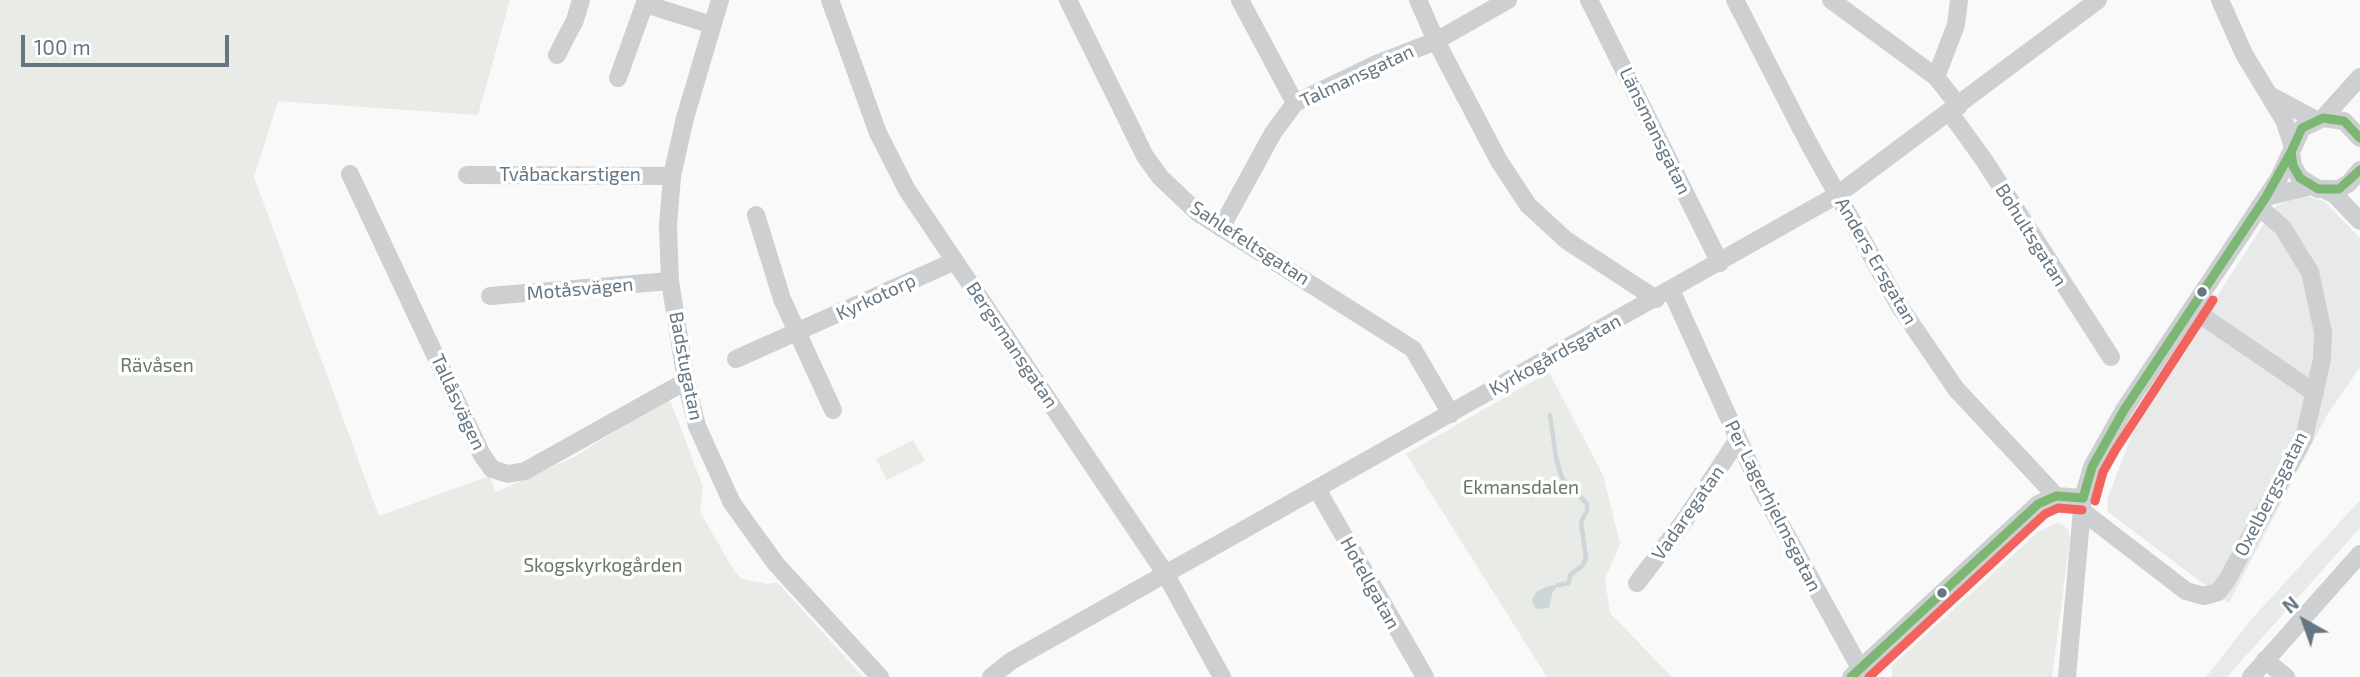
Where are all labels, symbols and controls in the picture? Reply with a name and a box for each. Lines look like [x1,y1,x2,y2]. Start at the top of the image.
scale bar [24,21,233,65]
text: 100 m [34,34,91,59]
street label: Talmansgatan [1297,40,1417,112]
street label: Länsmansgatan [1614,64,1696,198]
street label: Tvåbackarstigen [499,164,641,186]
street label: Bohultsgatan [1990,180,2072,290]
street label: Anders Ersgatan [1830,193,1922,329]
street label: Sahlefeltsgatan [1186,196,1314,290]
street label: Kyrkotorp [833,269,919,325]
street label: Motåsvägen [526,273,634,305]
street label: Bergsmansgatan [961,278,1063,412]
unlabelled marker [2195,285,2209,299]
street label: Kyrkogårdsgatan [1485,309,1625,401]
street label: Badstugatan [664,310,708,422]
street label: Tallåsvägen [426,350,490,454]
park label: Rävåsen [120,355,194,377]
street label: Per Lagerhjelmsgatan [1720,417,1826,595]
street label: Oxelbergsgatan [2230,428,2312,560]
street label: Vadaregatan [1647,461,1729,565]
park label: Ekmansdalen [1463,477,1579,499]
street label: Hotellgatan [1335,533,1405,633]
park label: Skogskyrkogården [523,555,683,577]
unlabelled marker [1935,586,1949,600]
north arrow [2269,586,2339,656]
text: N [2278,591,2303,618]

